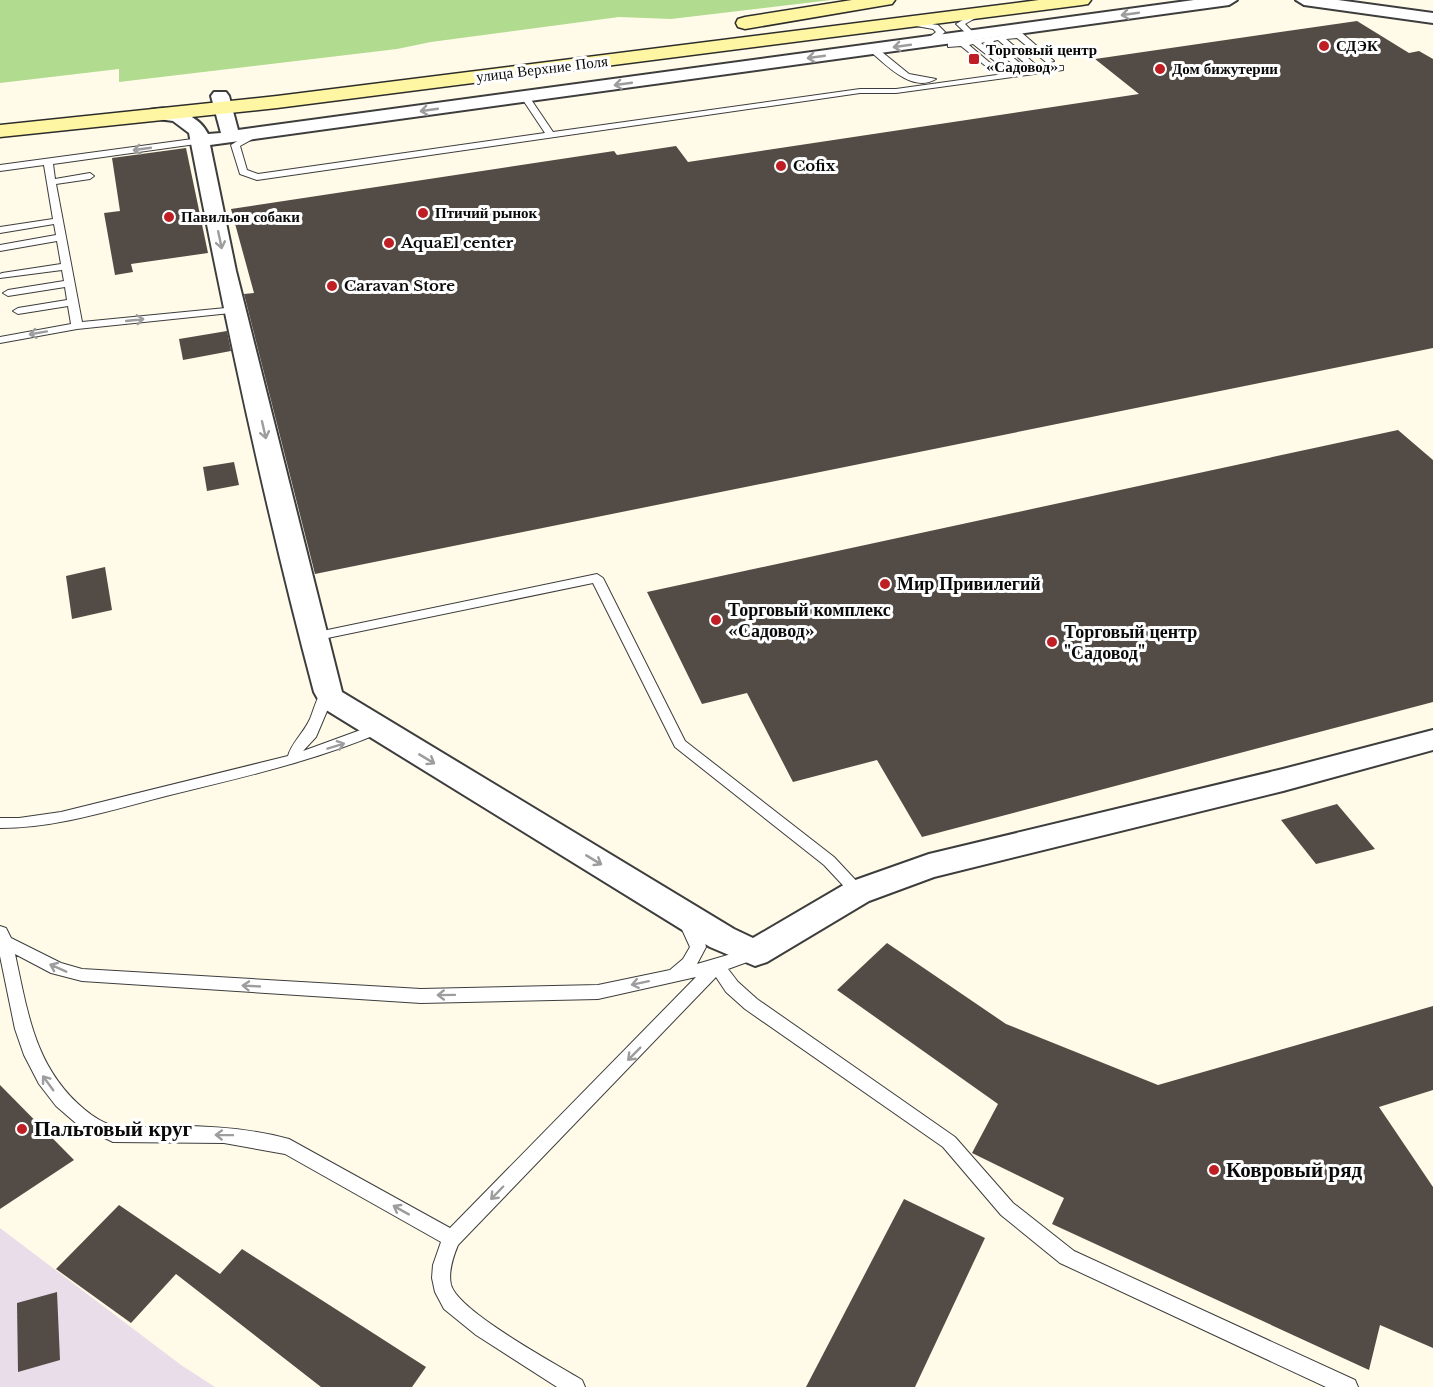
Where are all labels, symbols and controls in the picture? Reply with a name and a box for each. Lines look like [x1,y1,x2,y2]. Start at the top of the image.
one-way arrow [1120,8,1140,19]
place label: СДЭК [1336,36,1378,55]
marker: СДЭК [1317,39,1331,53]
one-way arrow [892,40,912,51]
place label: Торговый центр «Садовод» [986,40,1097,76]
street label: улица Верхние Поля [475,51,609,86]
one-way arrow [806,52,826,63]
marker: Торговый центр «Садовод» [967,52,981,66]
place label: Дом бижутерии [1172,59,1278,78]
marker: Дом бижутерии [1153,62,1167,76]
one-way arrow [613,78,633,89]
one-way arrow [420,105,440,116]
one-way arrow [132,144,152,155]
place label: Cofix [793,156,836,175]
marker: Cofix [774,159,788,173]
place label: Птичий рынок [435,203,538,222]
marker: Птичий рынок [416,206,430,220]
place label: Павильон собаки [181,207,300,226]
marker: Павильон собаки [162,210,176,224]
one-way arrow [215,229,226,249]
place label: AquaEl center [400,233,514,252]
marker: AquaEl center [382,236,396,250]
place label: Caravan Store [344,276,455,295]
marker: Caravan Store [325,279,339,293]
one-way arrow [125,314,144,325]
one-way arrow [29,328,49,339]
one-way arrow [259,419,270,439]
place label: Мир Привилегий [897,573,1041,595]
marker: Мир Привилегий [878,577,892,591]
place label: Торговый комплекс «Садовод» [728,599,891,642]
marker: Торговый комплекс «Садовод» [709,613,723,627]
place label: Торговый центр "Садовод" [1064,621,1197,664]
marker: Торговый центр "Садовод" [1045,635,1059,649]
one-way arrow [326,740,345,751]
one-way arrow [418,754,435,766]
one-way arrow [585,855,602,867]
one-way arrow [49,961,67,973]
one-way arrow [631,978,650,990]
one-way arrow [242,980,262,991]
one-way arrow [436,989,456,1001]
one-way arrow [626,1047,641,1062]
one-way arrow [41,1075,54,1091]
place label: Пальтовый круг [34,1116,192,1142]
marker: Пальтовый круг [15,1122,29,1136]
one-way arrow [215,1129,235,1141]
place label: Ковровый ряд [1226,1157,1363,1183]
marker: Ковровый ряд [1207,1163,1221,1177]
one-way arrow [489,1185,504,1200]
one-way arrow [393,1204,410,1216]

